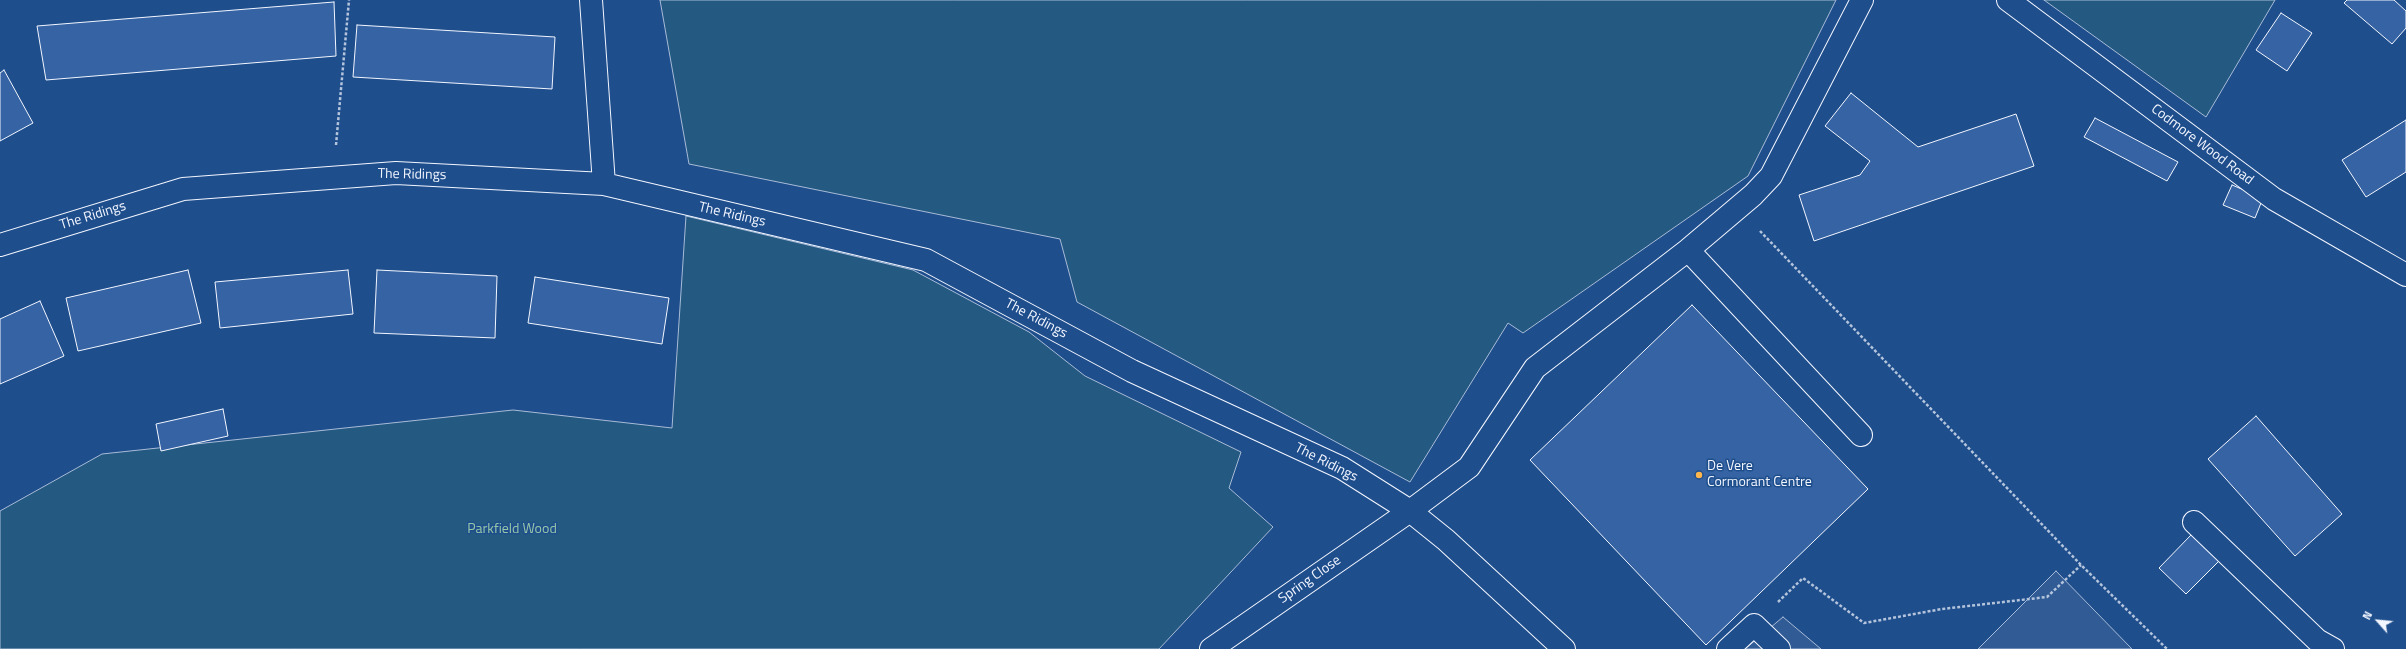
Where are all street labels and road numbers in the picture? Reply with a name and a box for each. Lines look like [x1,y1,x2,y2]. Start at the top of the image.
street label: Codmore Wood Road [2147,101,2257,189]
street label: The Ridings [378,166,446,184]
street label: The Ridings [58,198,128,234]
street label: The Ridings [697,199,767,231]
street label: The Ridings [1002,296,1070,342]
street label: The Ridings [1292,440,1360,486]
street label: Spring Close [1275,552,1345,608]

